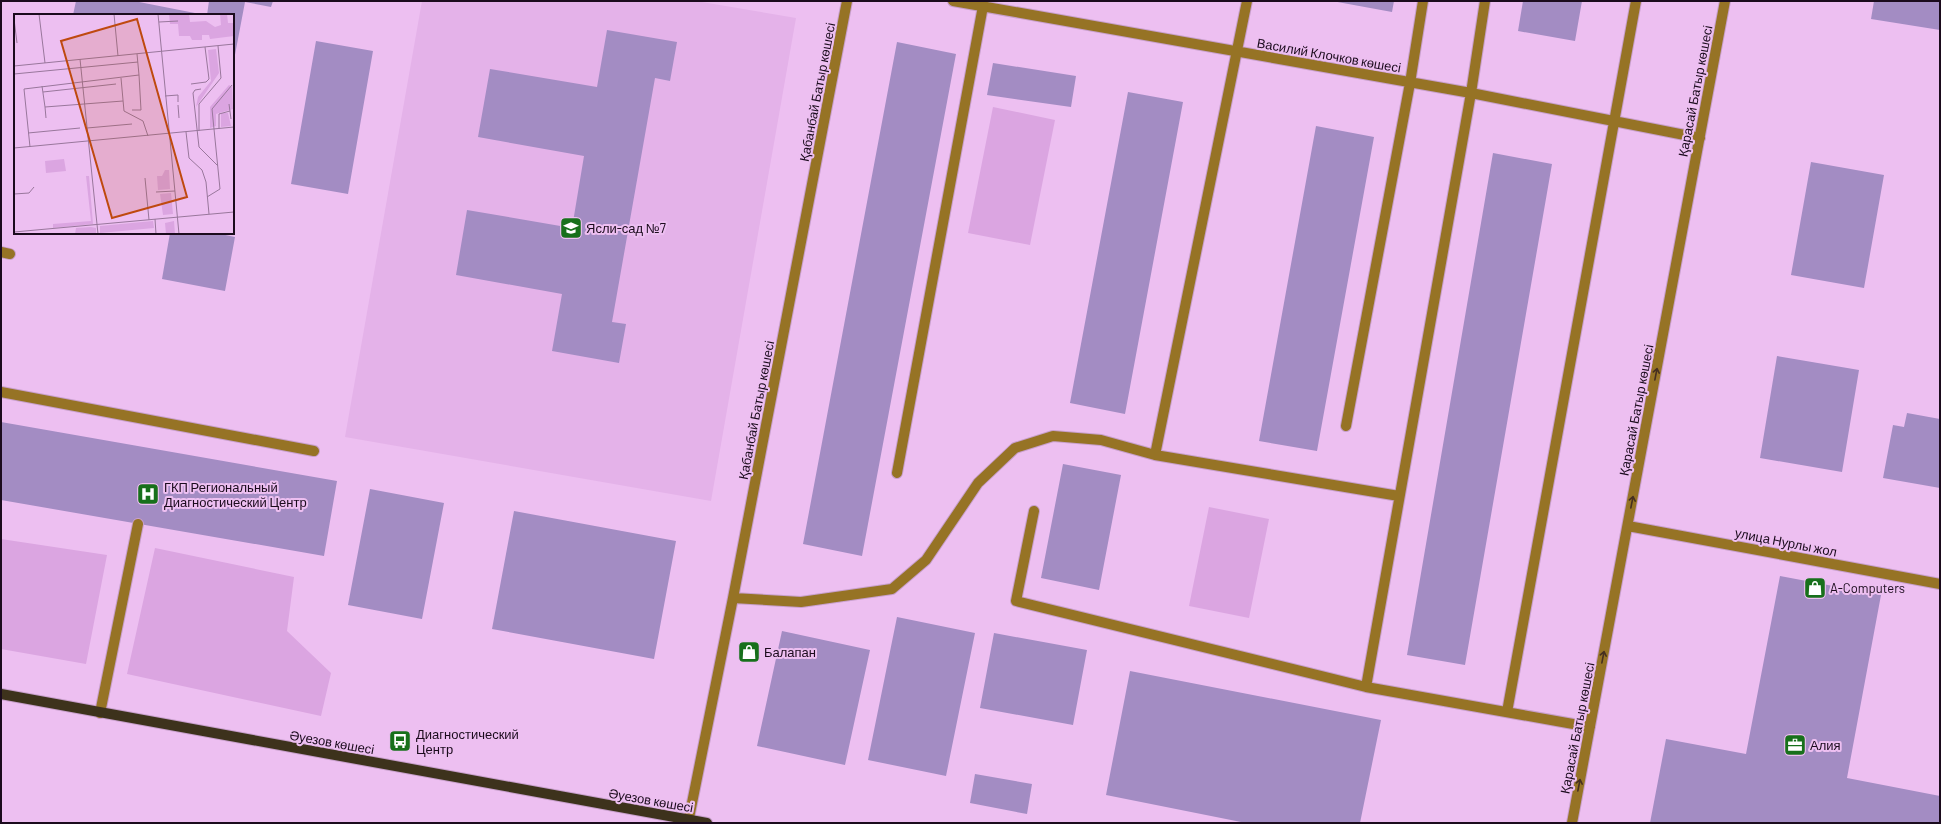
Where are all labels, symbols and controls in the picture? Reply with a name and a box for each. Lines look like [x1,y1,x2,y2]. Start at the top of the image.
inset map [14,14,234,234]
street label: Қабанбай Батыр көшесі [796,21,838,163]
street label: Қарасай Батыр көшесі [1674,24,1716,158]
street label: Василий Клочков көшесі [1256,34,1402,76]
school or university icon: Ясли-сад №7 [558,215,584,241]
place label: Ясли-сад №7 [586,220,666,236]
street label: Қабанбай Батыр көшесі [735,339,777,481]
street label: Қарасай Батыр көшесі [1615,343,1657,477]
one-way arrow [1652,368,1660,381]
place label: ГКП Региональный Диагностический Центр [164,479,307,510]
hospital icon: ГКП Региональный Диагностический Центр [135,481,161,507]
one-way arrow [1628,495,1636,508]
street label: улица Нурлы жол [1734,524,1838,560]
shop icon: A-Computers [1802,575,1828,601]
place label: A-Computers [1830,580,1905,596]
shop icon: Балапан [736,639,762,665]
place label: Балапан [764,644,816,660]
one-way arrow [1600,651,1608,664]
street label: Қарасай Батыр көшесі [1556,661,1598,795]
place label: Диагностический Центр [416,726,519,757]
street label: Әуезов көшесі [288,727,376,757]
bus stop icon: Диагностический Центр [387,728,413,754]
office icon: Алия [1782,732,1808,758]
place label: Алия [1810,737,1841,753]
one-way arrow [1576,779,1584,792]
street label: Әуезов көшесі [607,785,695,815]

